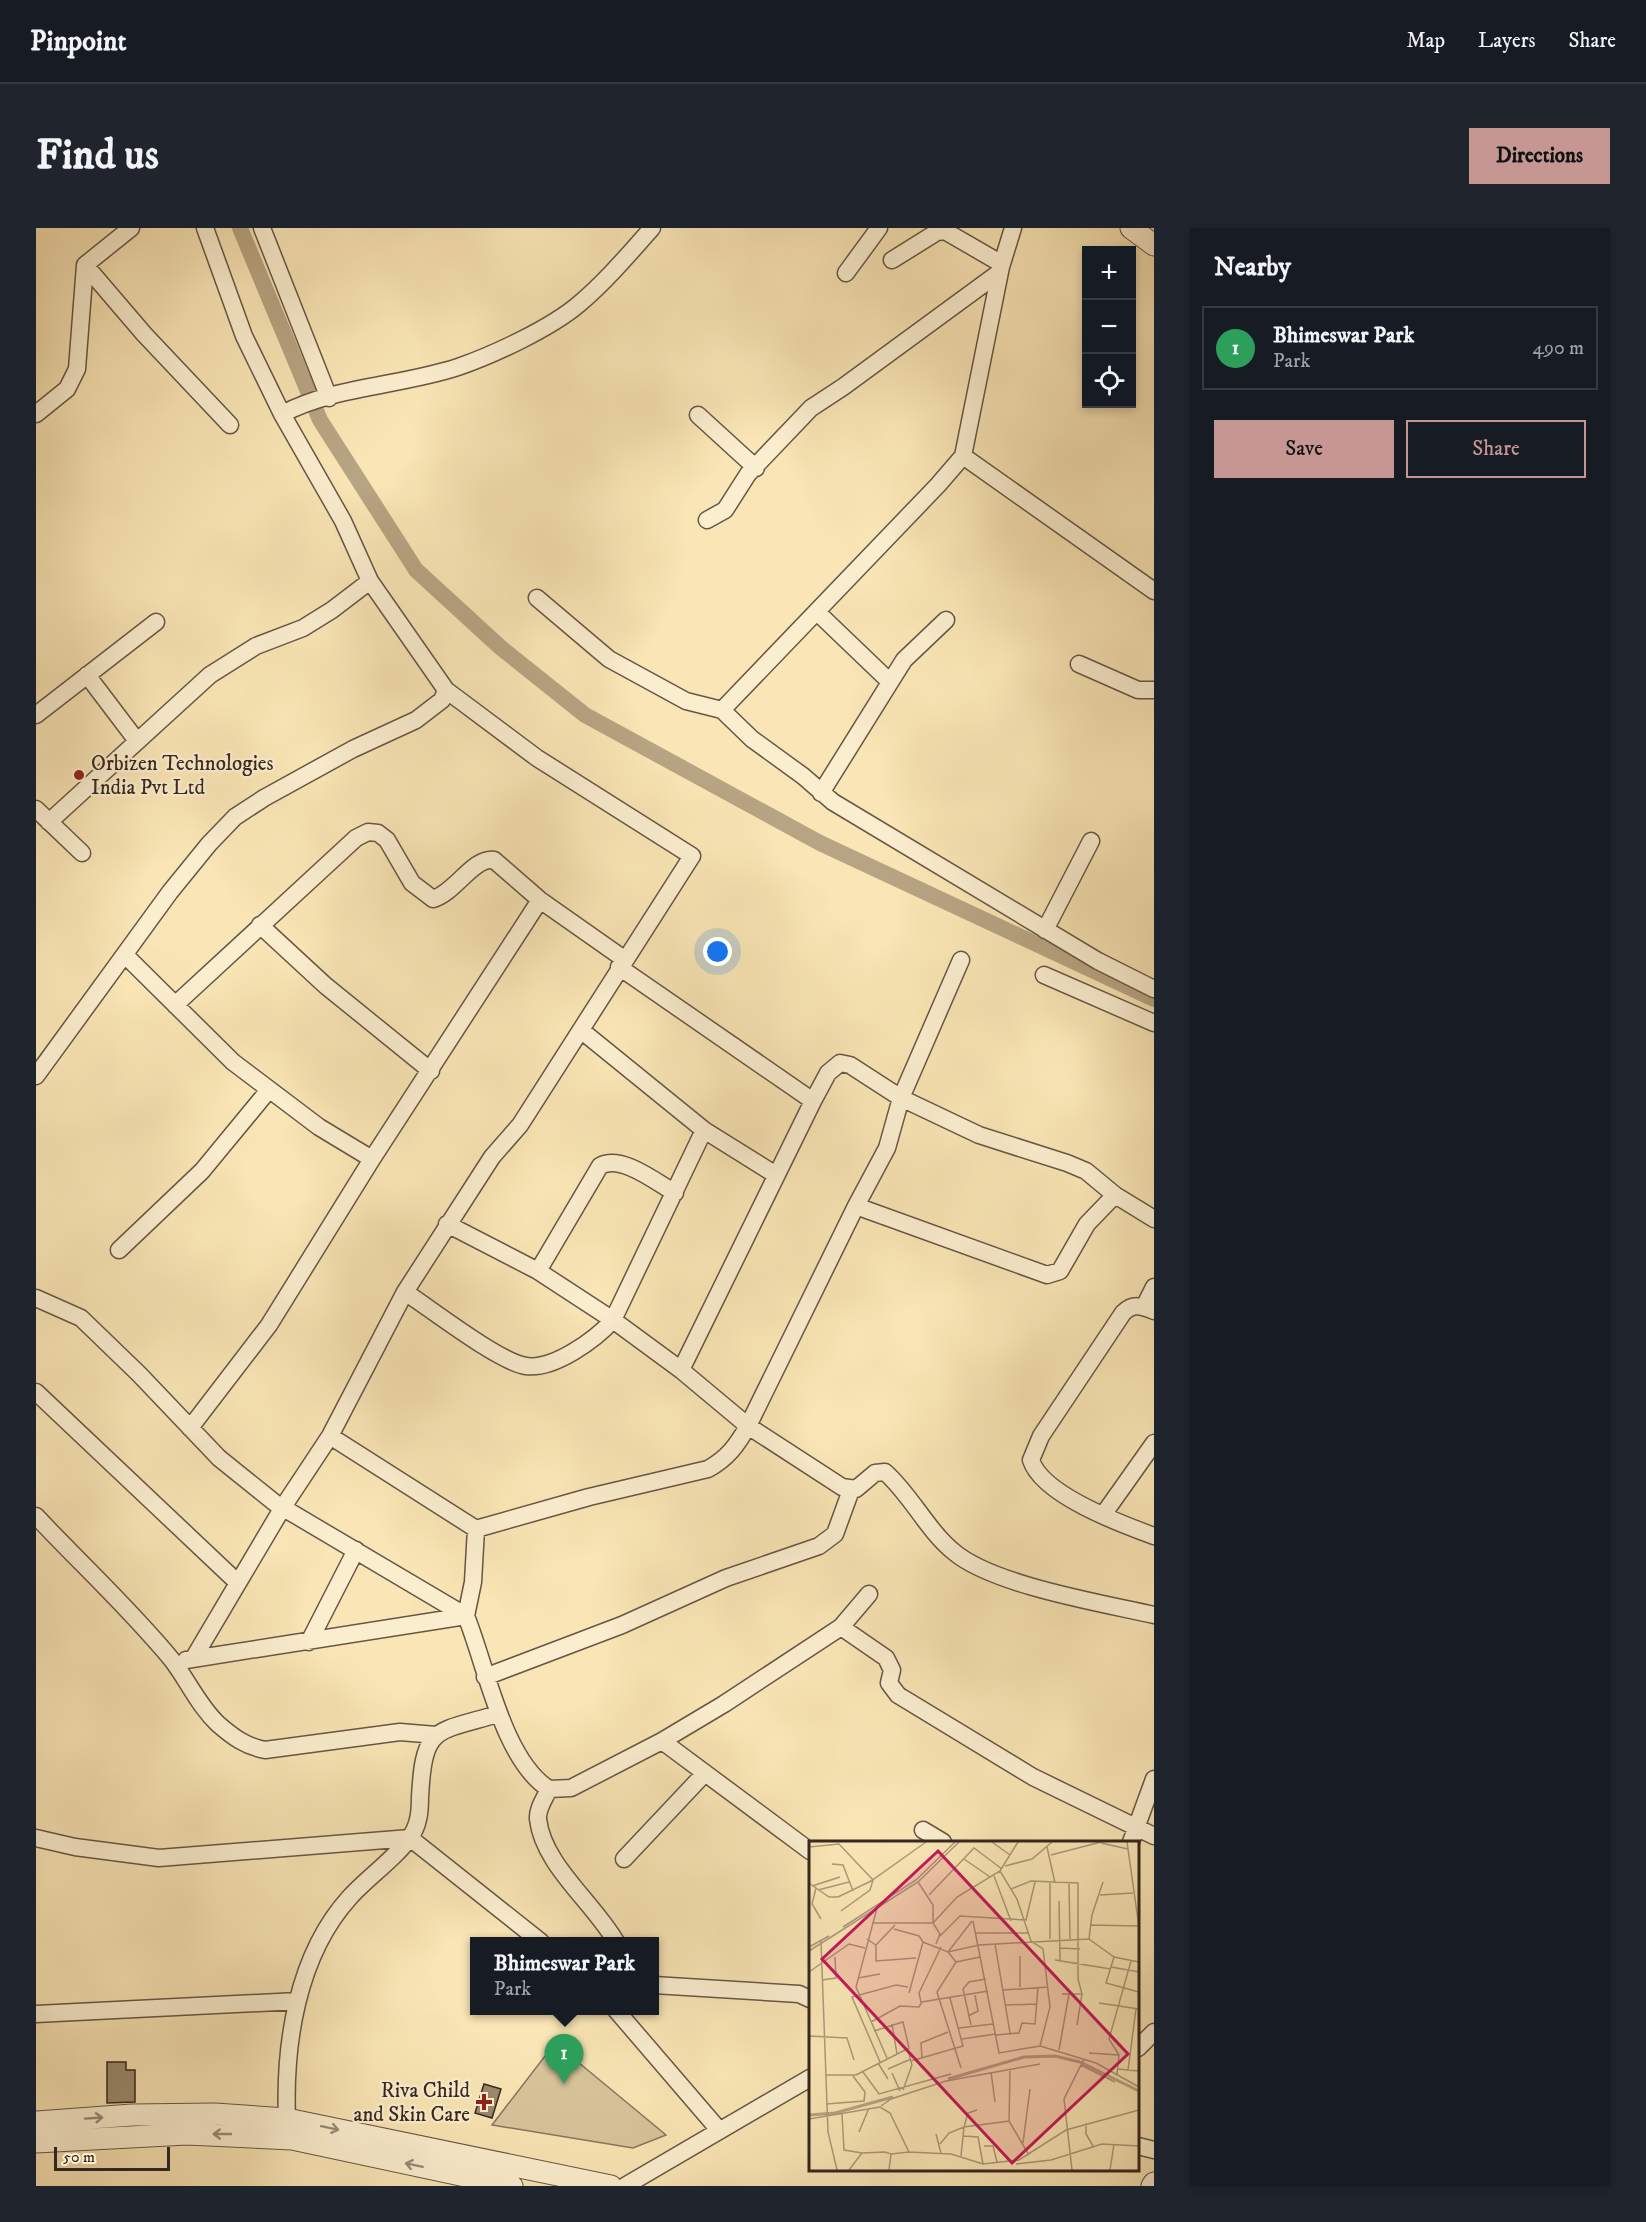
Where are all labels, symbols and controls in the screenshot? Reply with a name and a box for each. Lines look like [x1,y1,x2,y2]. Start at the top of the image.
text: Pinpoint [30,24,126,59]
text: Map [1406,28,1445,54]
text: Layers [1478,28,1536,54]
text: Share [1569,28,1616,54]
button: Directions [1469,128,1610,184]
text: Find us [36,130,159,182]
map controls [1082,246,1136,408]
button: + [1082,246,1136,300]
text: Nearby [1214,251,1291,284]
button: − [1082,300,1136,354]
text: Bhimeswar Park [1273,322,1414,349]
text: 1 [1232,336,1239,361]
text: 490 m [1532,336,1584,361]
text: Park [1273,349,1310,374]
button: locate [1082,354,1136,408]
button: Save [1214,420,1394,478]
button: Share [1406,420,1586,478]
place label: Orbizen Technologies India Pvt Ltd [91,751,274,801]
marker: Orbizen Technologies India Pvt Ltd [72,768,86,782]
your location [703,937,732,966]
inset map [809,1841,1139,2171]
popup [470,1937,659,2015]
text: Bhimeswar Park [494,1950,635,1977]
text: Park [494,1977,531,2002]
pin: 1 [544,2034,584,2084]
place label: Riva Child and Skin Care [353,2078,471,2128]
marker: Riva Child and Skin Care [475,2093,493,2111]
one-way arrow [84,2112,104,2123]
one-way arrow [320,2123,339,2135]
one-way arrow [212,2128,232,2140]
scale bar [54,2144,170,2172]
text: 50 m [63,2147,95,2167]
one-way arrow [404,2159,424,2170]

